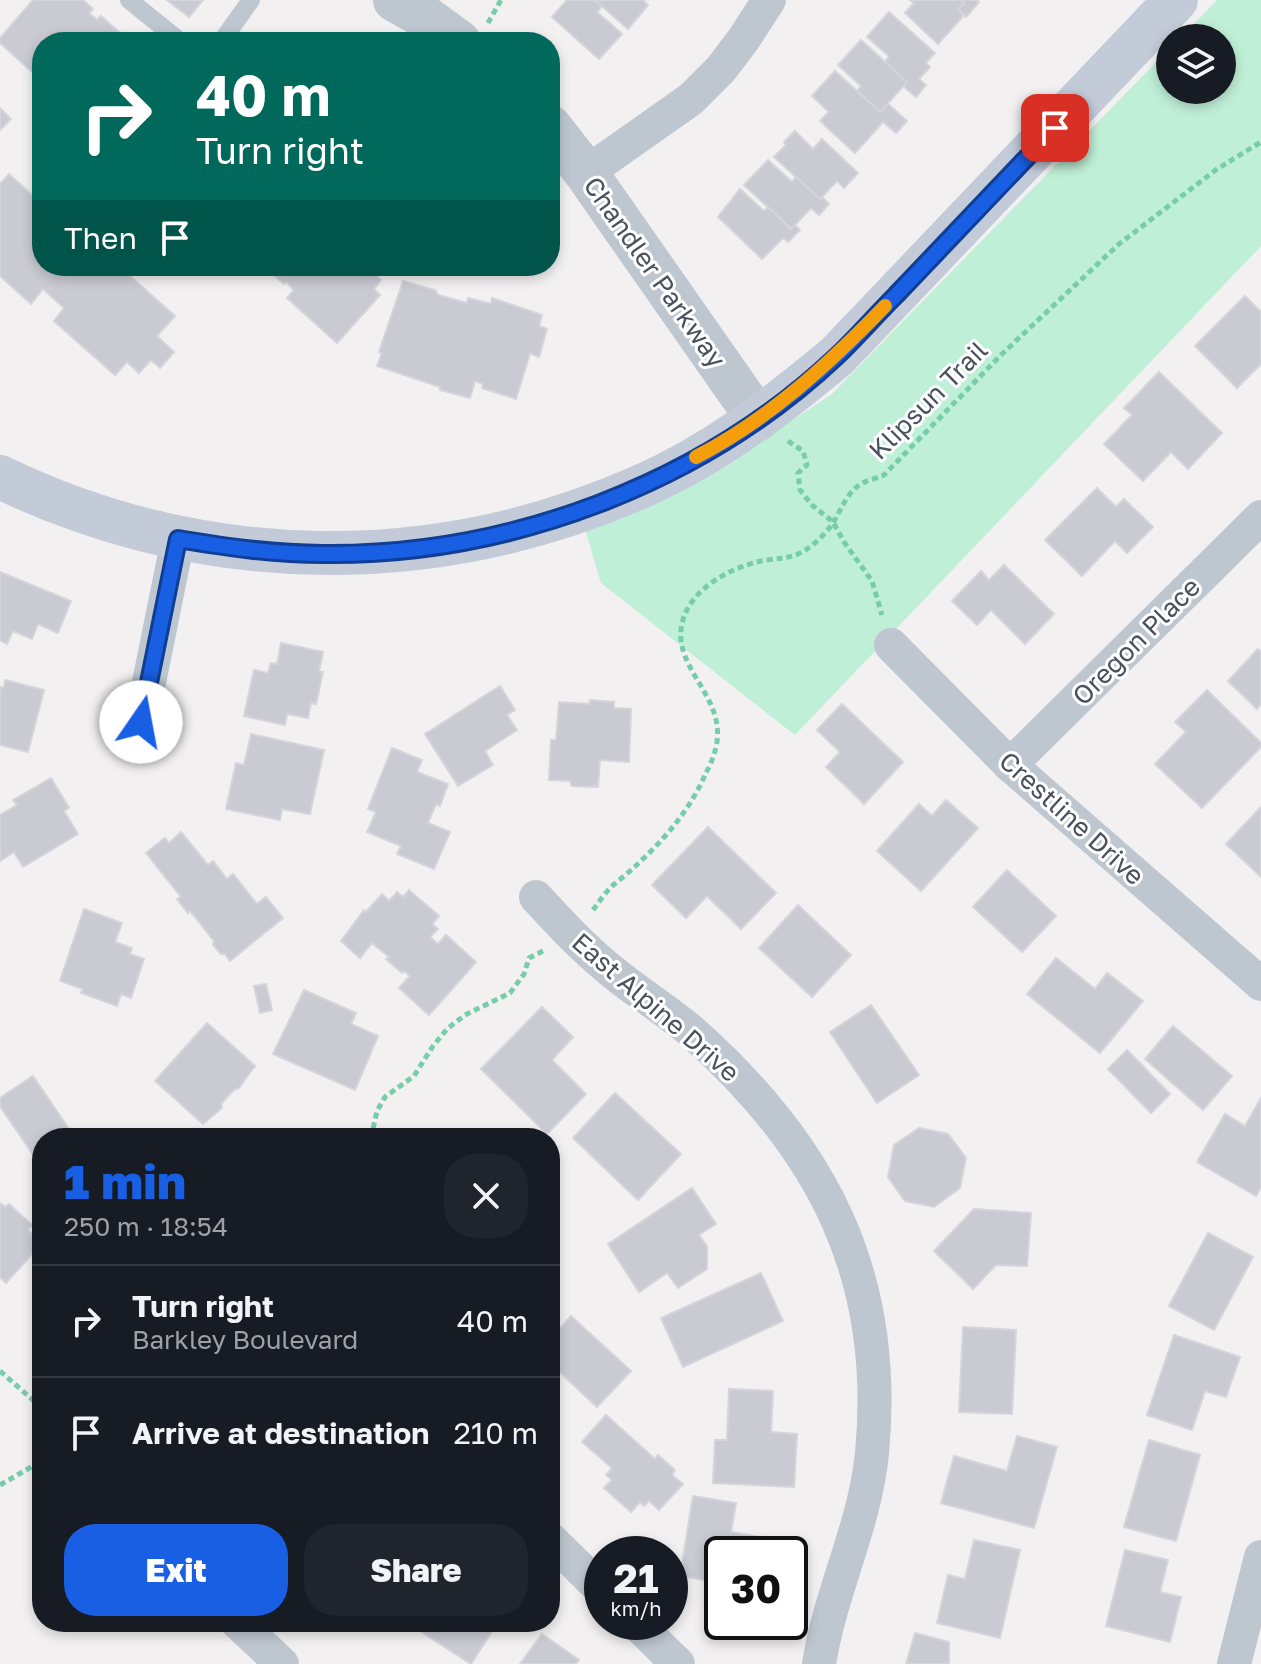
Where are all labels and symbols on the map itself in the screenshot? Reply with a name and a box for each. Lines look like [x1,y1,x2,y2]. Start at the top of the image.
pin [1021,94,1089,162]
street label: Chandler Parkway [578,171,733,374]
street label: Klipsun Trail [862,334,994,466]
street label: Oregon Place [1066,571,1206,711]
position arrow [99,680,183,764]
street label: Crestline Drive [993,745,1151,891]
street label: East Alpine Drive [566,926,746,1088]
speed limit sign: 30 [704,1536,808,1640]

